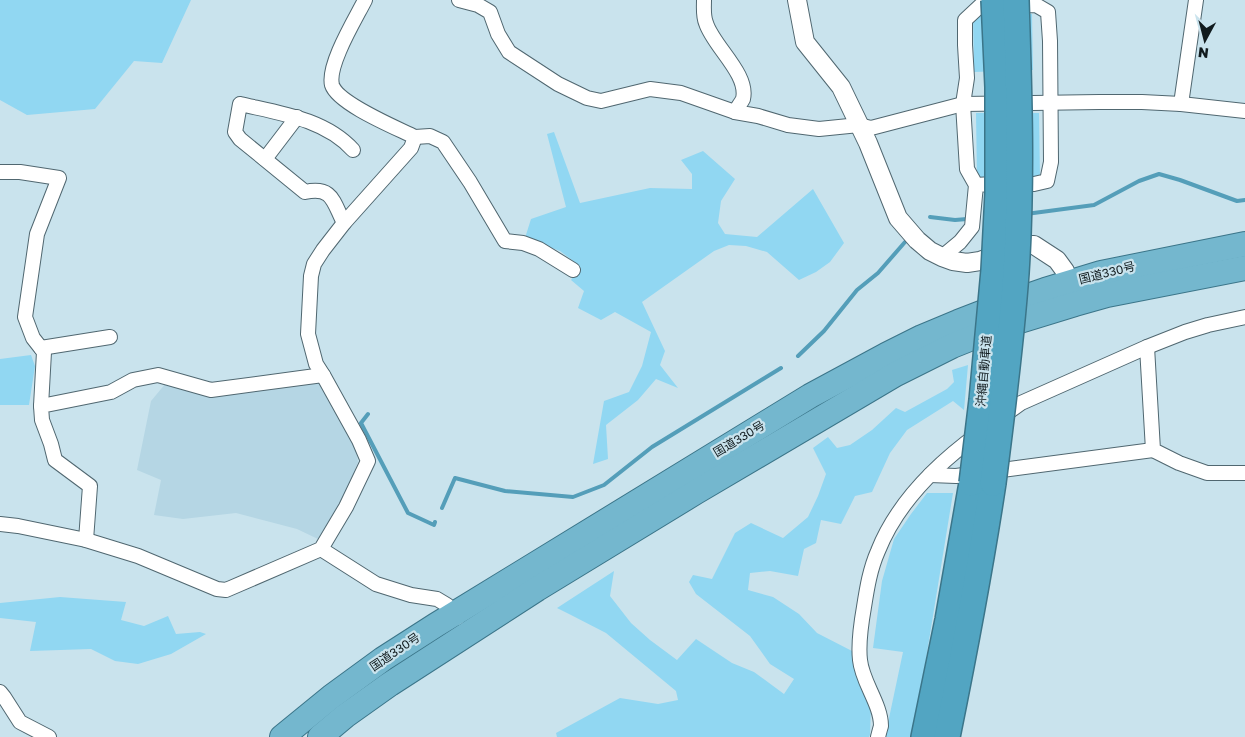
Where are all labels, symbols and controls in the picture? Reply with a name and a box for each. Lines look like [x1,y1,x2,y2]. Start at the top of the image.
north arrow [1180,15,1230,65]
text: N [1197,44,1210,62]
street label: 国道330号 [1077,258,1137,287]
street label: 沖縄自動車道 [973,334,994,407]
street label: 国道330号 [710,417,767,460]
street label: 国道330号 [367,629,423,674]

